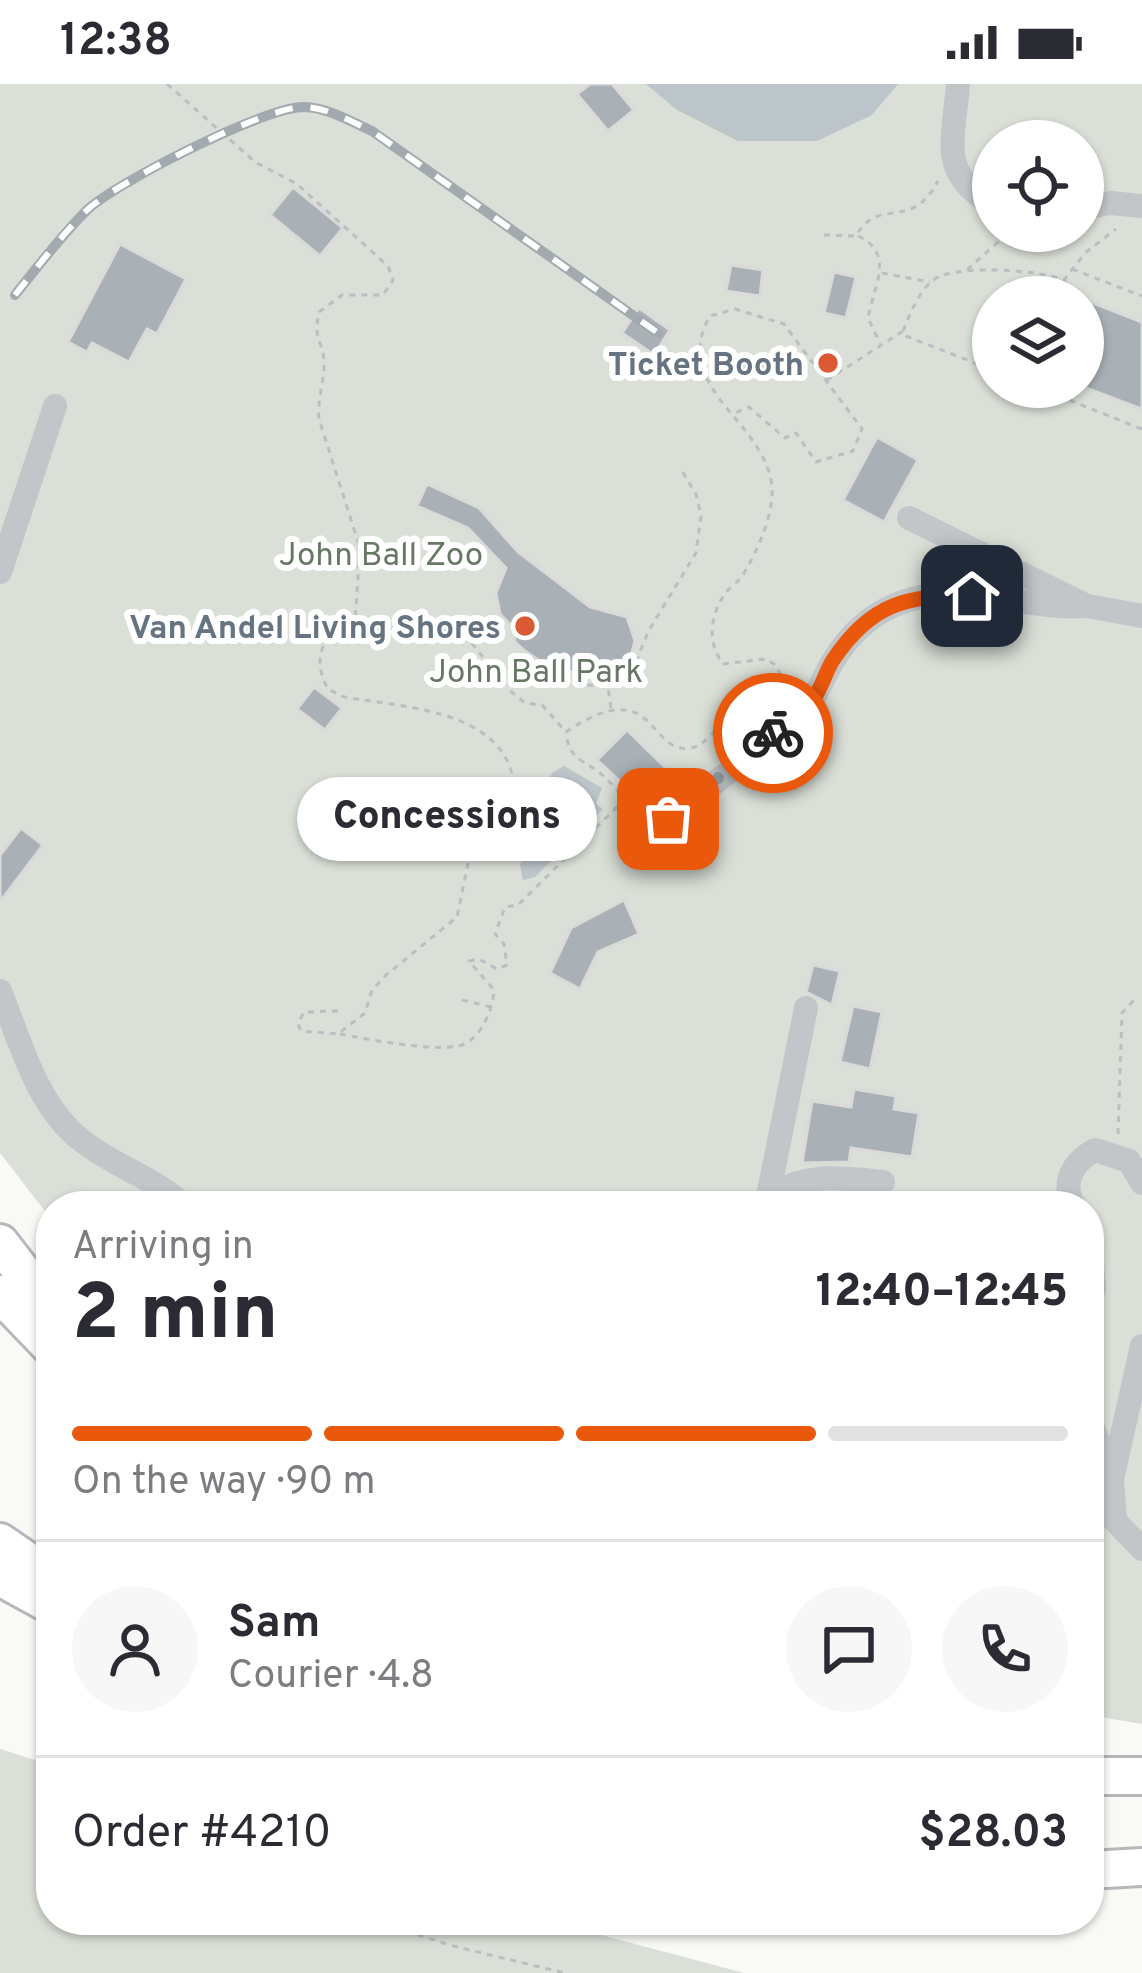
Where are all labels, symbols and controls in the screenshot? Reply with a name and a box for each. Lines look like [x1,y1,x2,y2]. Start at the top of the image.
text: 12:38 [60,14,172,71]
map controls [972,120,1104,408]
button: locate [972,120,1104,252]
button: layers [972,276,1104,408]
place label: Ticket Booth [608,346,804,388]
marker: Ticket Booth [815,350,841,376]
park label: John Ball Zoo [279,536,483,578]
pin [921,545,1023,647]
icon: home [939,563,1005,629]
place label: Van Andel Living Shores [129,609,501,651]
marker: Van Andel Living Shores [512,613,538,639]
park label: John Ball Park [429,653,643,695]
courier [713,673,833,793]
icon: bike [740,700,806,766]
pin [617,768,719,870]
callout: Concessions [296,777,596,861]
icon: bag [635,786,701,852]
text: Concessions [333,794,561,843]
text: Arriving in [72,1224,254,1273]
text: 12:40–12:45 [816,1265,1068,1322]
text: 2 min [72,1268,278,1367]
text: On the way · 90 m [72,1459,376,1508]
button: person [72,1586,198,1712]
button: chat [786,1586,912,1712]
button: phone [942,1586,1068,1712]
text: Sam [228,1596,320,1653]
text: Courier · 4.8 [228,1653,434,1702]
text: Order #4210 [72,1806,331,1863]
text: $28.03 [919,1806,1068,1863]

